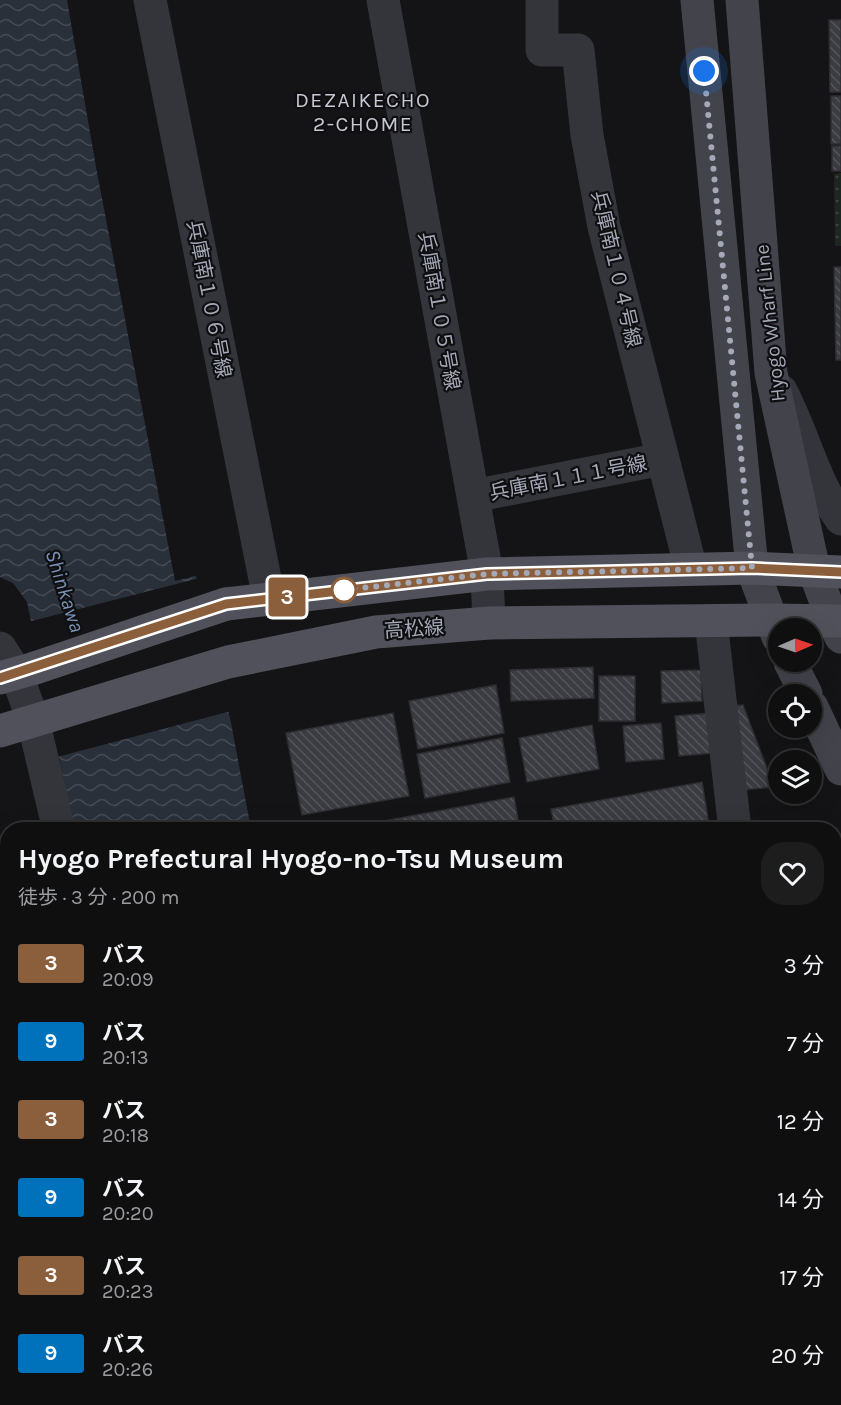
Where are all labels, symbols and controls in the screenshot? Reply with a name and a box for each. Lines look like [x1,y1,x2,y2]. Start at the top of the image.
your location [689,56,719,86]
district label: DEZAIKECHO 2-CHOME [295,88,431,136]
street label: 兵庫南１０４号線 [587,188,645,350]
street label: 兵庫南１０６号線 [182,218,236,380]
street label: 兵庫南１０５号線 [414,230,464,392]
street label: Hyogo Wharf Line [750,243,790,403]
street label: 兵庫南１１１号線 [487,451,649,505]
water label: Shinkawa [40,547,90,635]
unlabelled marker [331,577,357,603]
line badge: 3 [268,578,306,616]
text: 3 [280,585,294,609]
street label: 高松線 [383,615,445,643]
north arrow [768,618,822,672]
map controls [768,618,822,804]
button: locate [768,684,822,738]
button: layers [768,750,822,804]
text: Hyogo Prefectural Hyogo-no-Tsu Museum [18,842,564,875]
button: heart [761,842,824,905]
text: 徒歩 · 3 分 · 200 m [18,886,180,909]
text: バス [102,942,146,968]
text: 3 [44,951,58,975]
text: 3 分 [784,953,824,979]
text: 20:09 [102,968,154,991]
text: バス [102,1020,146,1046]
text: 9 [45,1029,57,1053]
text: 7 分 [786,1031,824,1057]
text: 20:13 [102,1046,149,1069]
text: バス [102,1098,146,1124]
text: 3 [44,1107,58,1131]
text: 12 分 [777,1109,824,1135]
text: 20:18 [102,1124,149,1147]
text: バス [102,1176,146,1202]
text: 9 [45,1185,57,1209]
text: 14 分 [777,1187,824,1213]
text: 20:20 [102,1202,154,1225]
text: バス [102,1254,146,1280]
text: 3 [44,1263,58,1287]
text: 17 分 [779,1265,824,1291]
text: 20:23 [102,1280,153,1303]
text: バス [102,1332,146,1358]
text: 9 [45,1341,57,1365]
text: 20 分 [771,1343,824,1369]
text: 20:26 [102,1358,153,1381]

